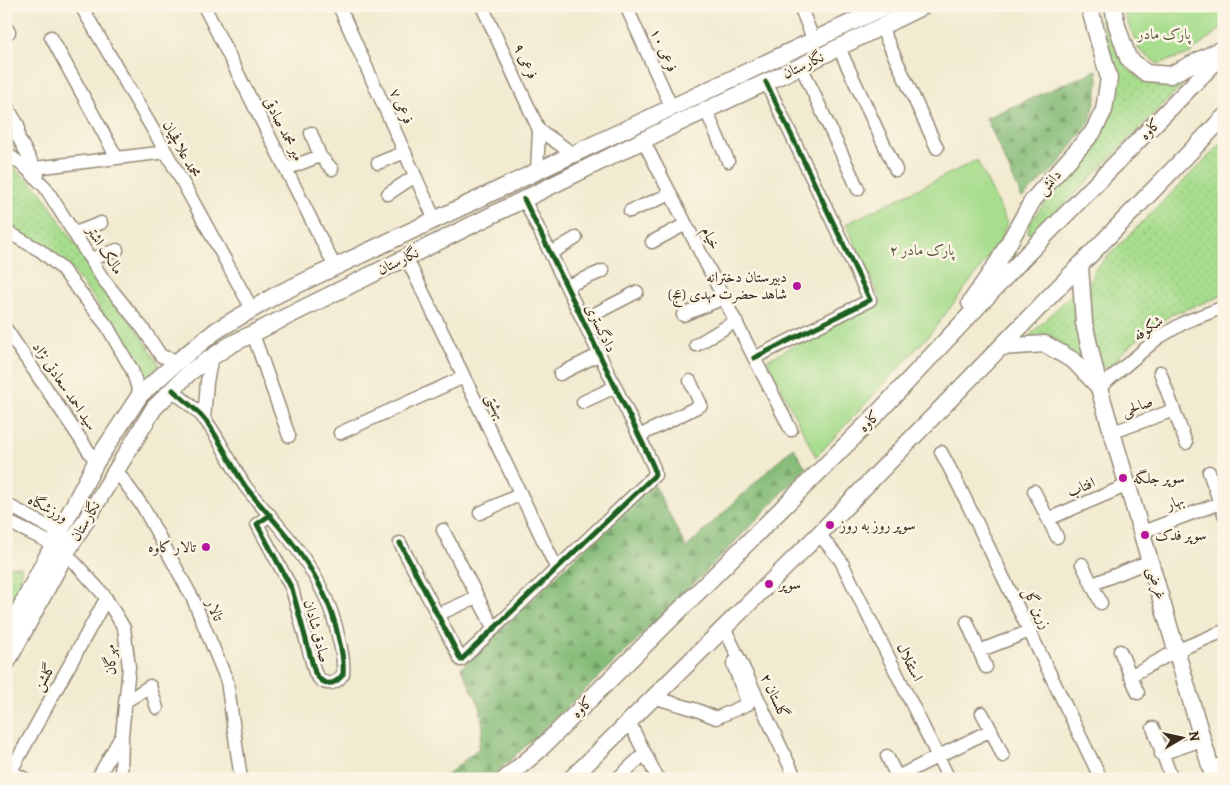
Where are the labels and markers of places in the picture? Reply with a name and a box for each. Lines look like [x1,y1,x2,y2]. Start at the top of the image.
place label: دبیرستان دخترانه شاهد حضرت مهدی (عج) [668,267,787,308]
marker: دبیرستان دخترانه شاهد حضرت مهدی (عج) [791,280,803,292]
place label: سوپر جلگه [1133,468,1185,488]
marker: سوپر جلگه [1117,472,1129,484]
place label: سوپر روز به روز [838,515,915,535]
marker: سوپر روز به روز [824,519,836,531]
place label: سوپر فدک [1155,525,1207,545]
marker: سوپر فدک [1139,529,1151,541]
place label: تالار کاوه [148,537,196,557]
marker: تالار کاوه [200,541,212,553]
place label: سوپر [777,574,801,594]
marker: سوپر [763,578,775,590]

